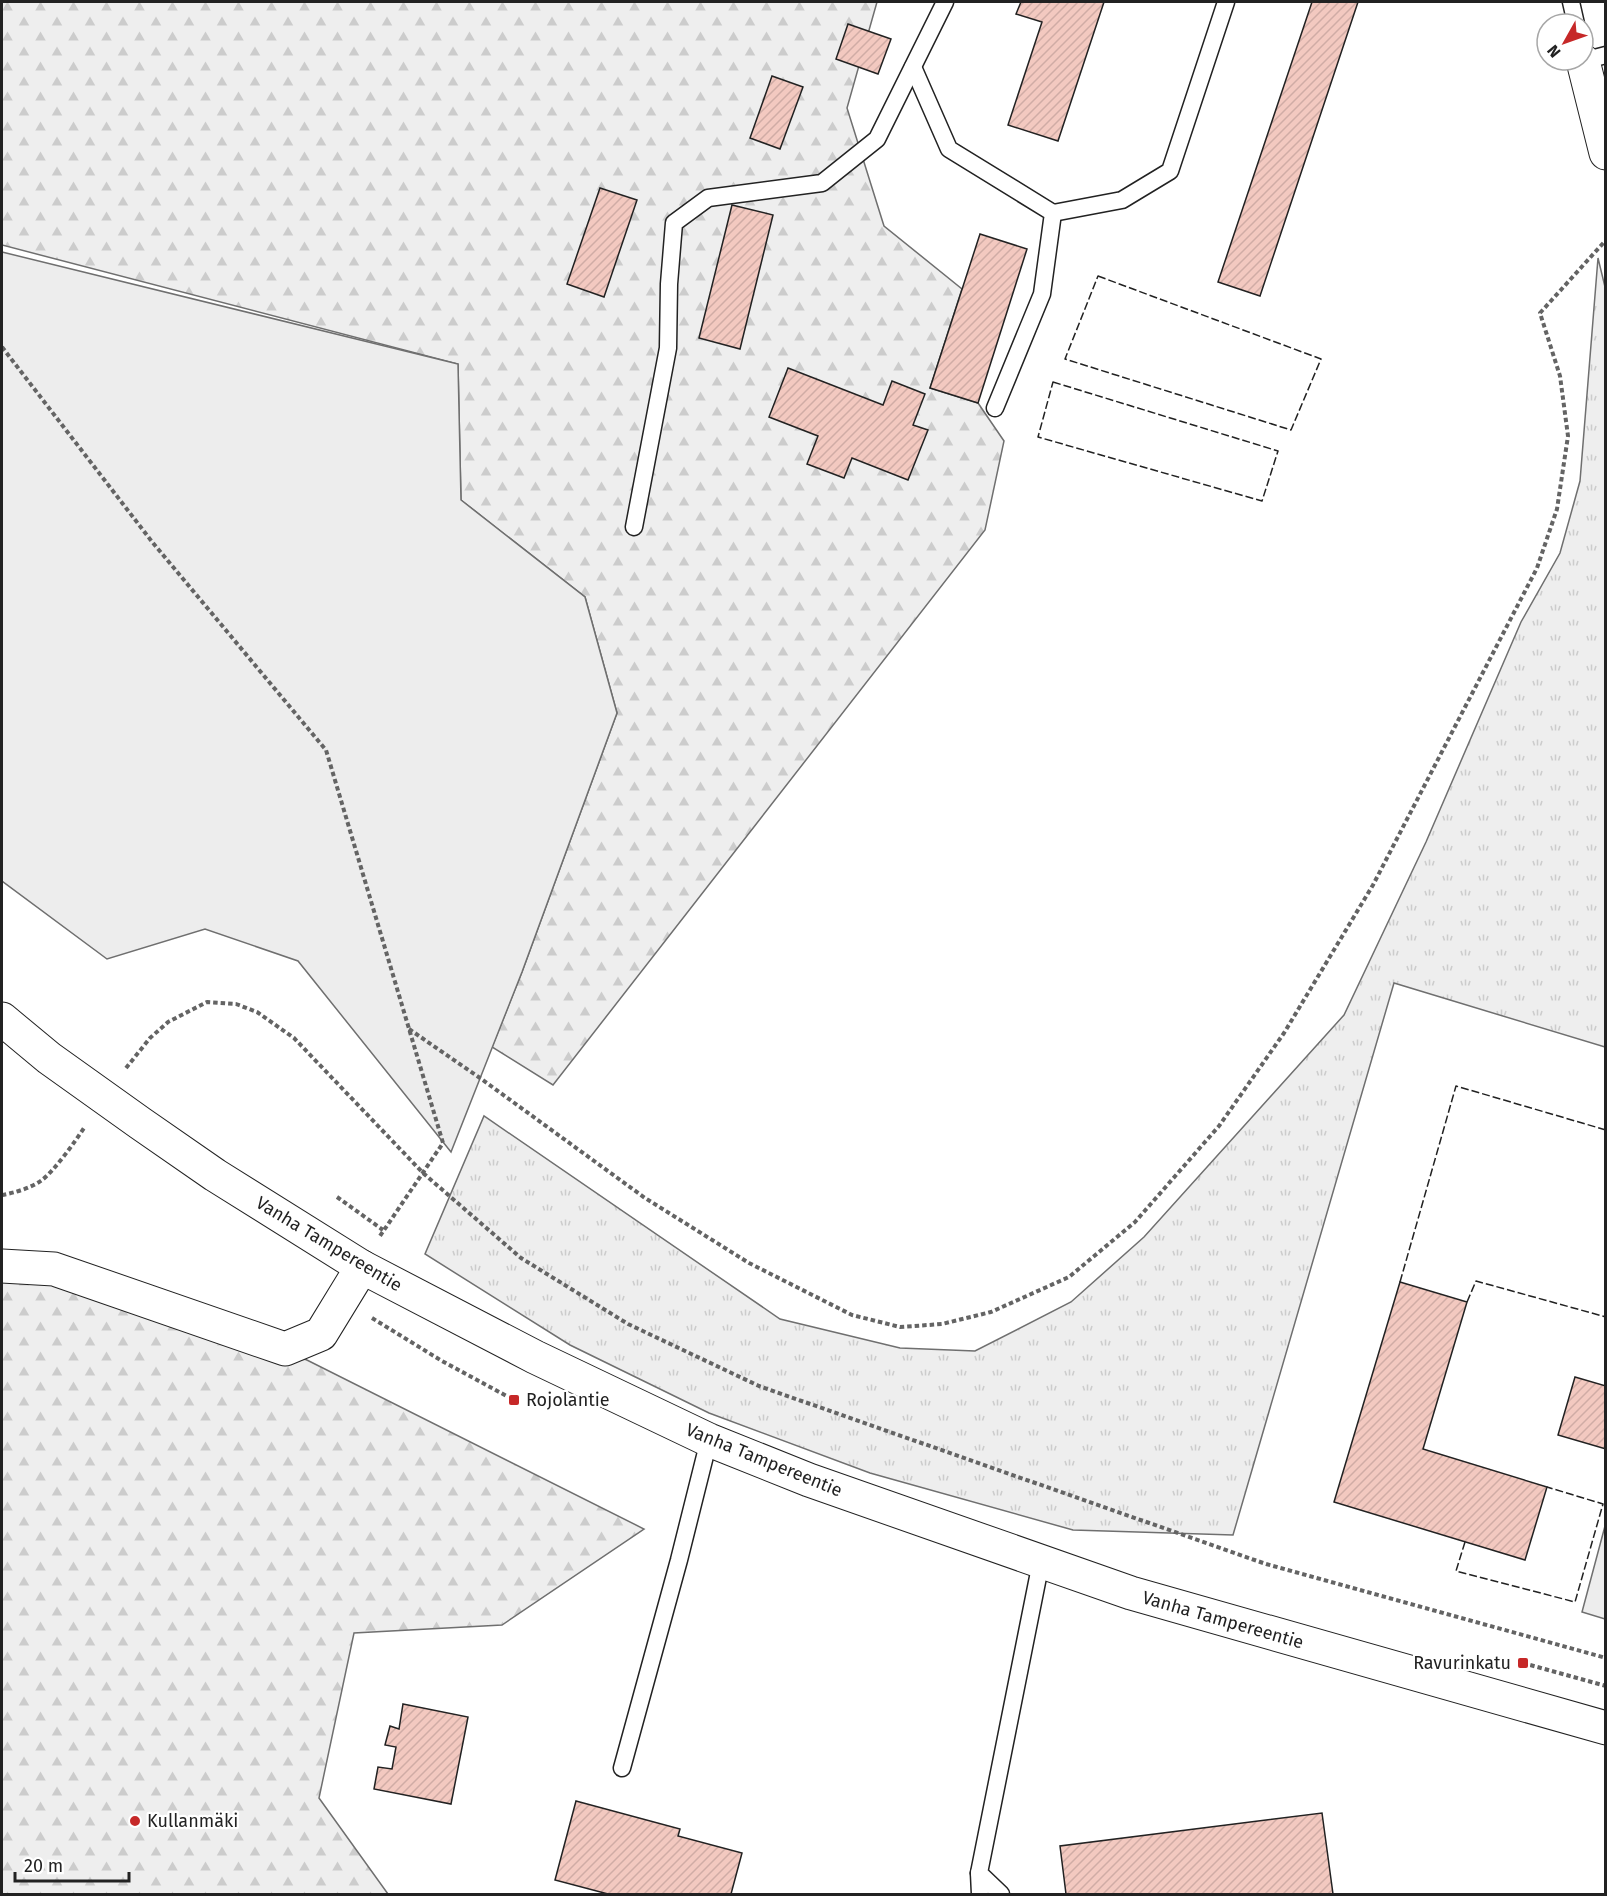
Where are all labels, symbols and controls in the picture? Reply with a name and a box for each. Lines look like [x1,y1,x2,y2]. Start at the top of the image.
north arrow [1535,12,1595,72]
text: N [1543,41,1565,61]
street label: Vanha Tampereentie [252,1192,406,1296]
place label: Rojolantie [526,1389,610,1411]
marker: Rojolantie [507,1393,521,1407]
street label: Vanha Tampereentie [683,1419,845,1501]
street label: Vanha Tampereentie [1140,1586,1306,1654]
place label: Ravurinkatu [1413,1652,1511,1674]
marker: Ravurinkatu [1516,1656,1530,1670]
place label: Kullanmäki [147,1810,238,1832]
marker: Kullanmäki [128,1814,142,1828]
scale bar [15,1845,129,1883]
text: 20 m [24,1855,63,1877]

